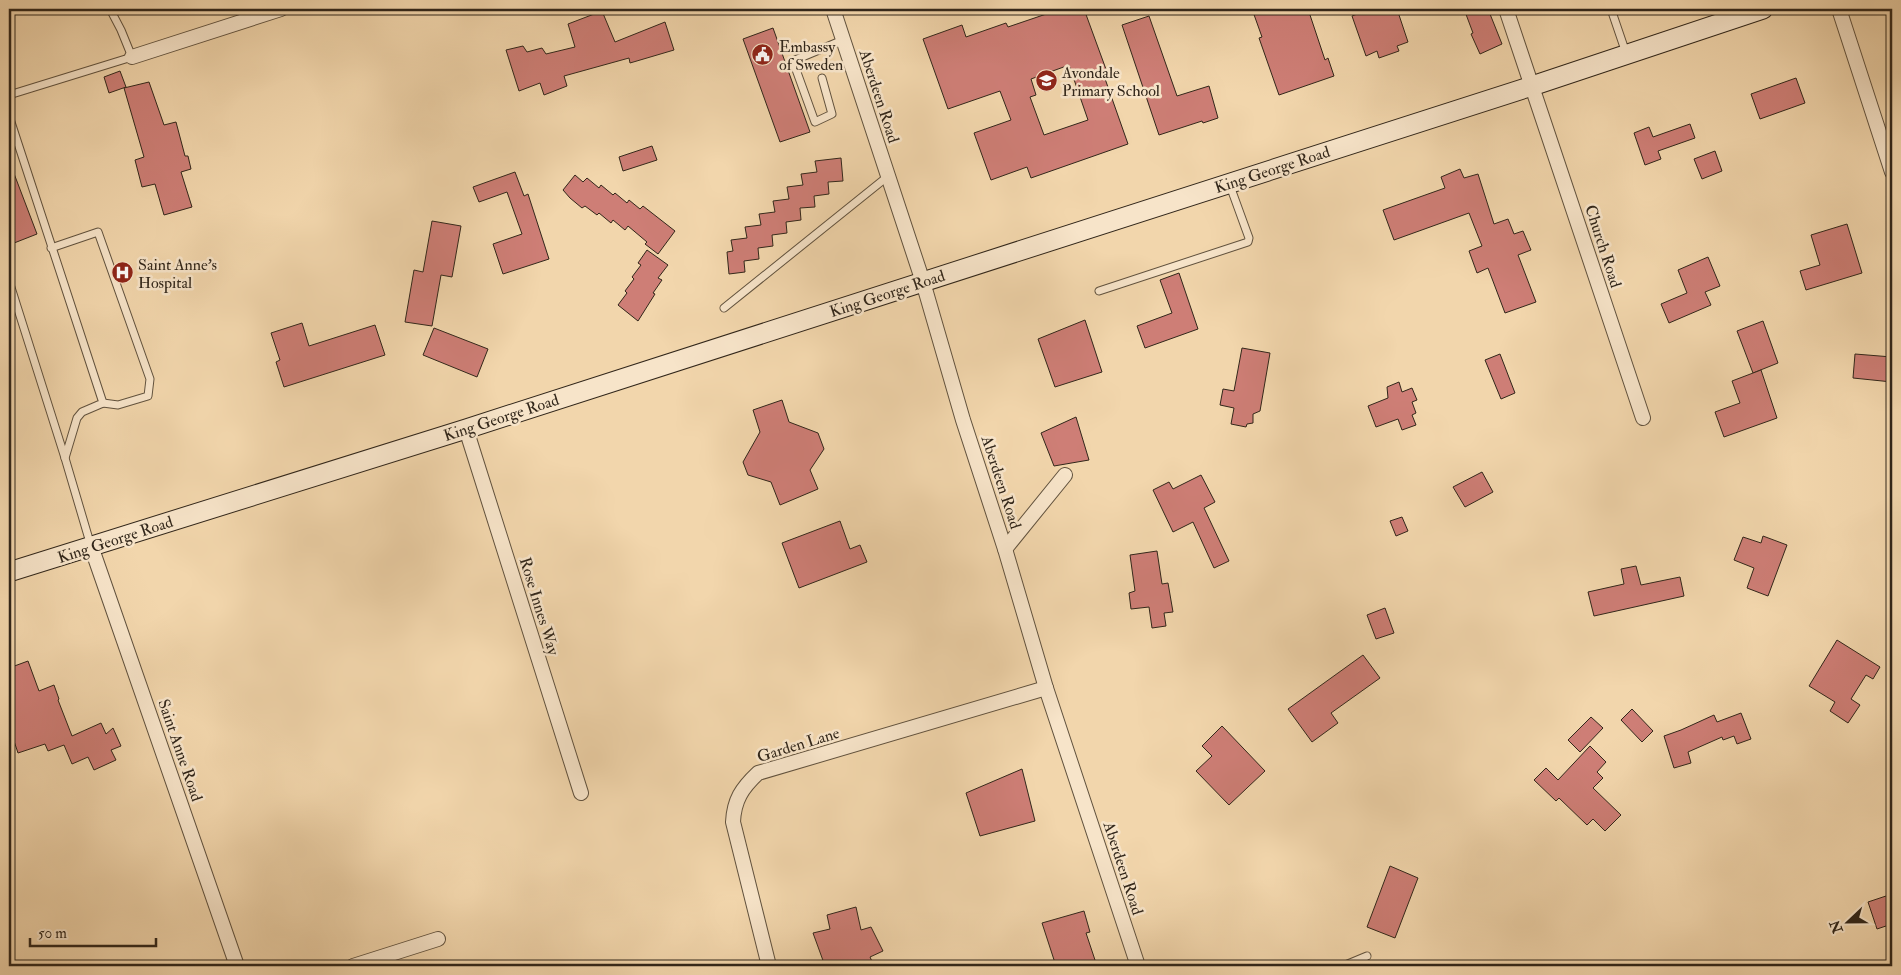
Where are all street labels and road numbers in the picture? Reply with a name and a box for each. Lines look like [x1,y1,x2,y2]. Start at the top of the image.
street label: Aberdeen Road [854,46,904,146]
street label: King George Road [1212,142,1333,198]
street label: Church Road [1580,202,1626,290]
street label: King George Road [827,266,948,322]
street label: King George Road [441,390,562,446]
street label: Aberdeen Road [976,432,1026,532]
street label: King George Road [55,512,176,568]
street label: Rose Innes Way [515,555,564,659]
street label: Saint Anne Road [153,697,207,804]
street label: Garden Lane [755,723,842,767]
street label: Aberdeen Road [1098,818,1148,918]

